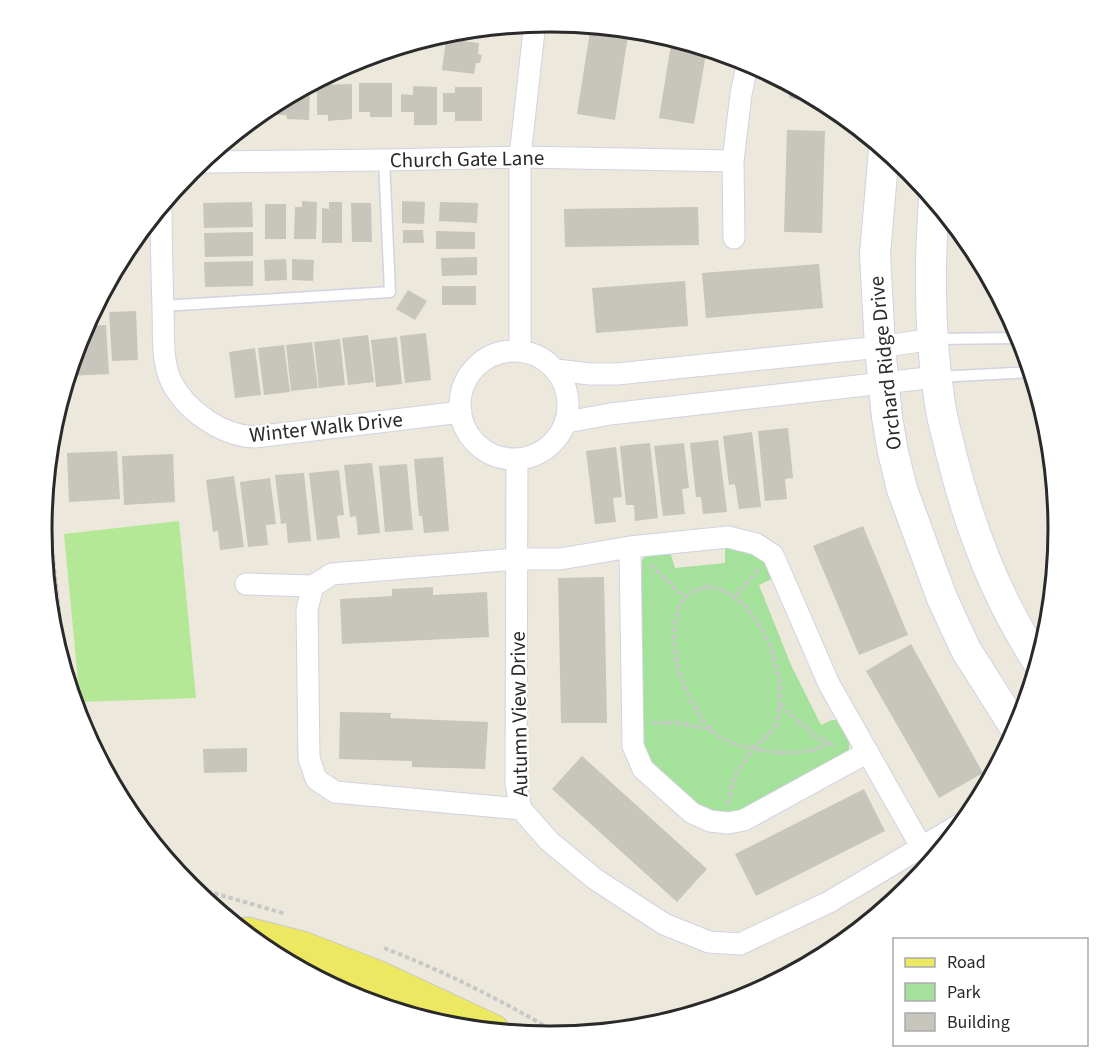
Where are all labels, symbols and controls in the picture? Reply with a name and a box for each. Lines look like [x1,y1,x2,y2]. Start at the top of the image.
street label: Church Gate Lane [389,143,545,175]
street label: Orchard Ridge Drive [861,275,909,451]
street label: Winter Walk Drive [248,404,404,450]
street label: Autumn View Drive [503,631,535,797]
legend [893,938,1088,1046]
text: Road [947,950,986,975]
text: Park [947,980,981,1005]
text: Building [947,1010,1010,1035]

